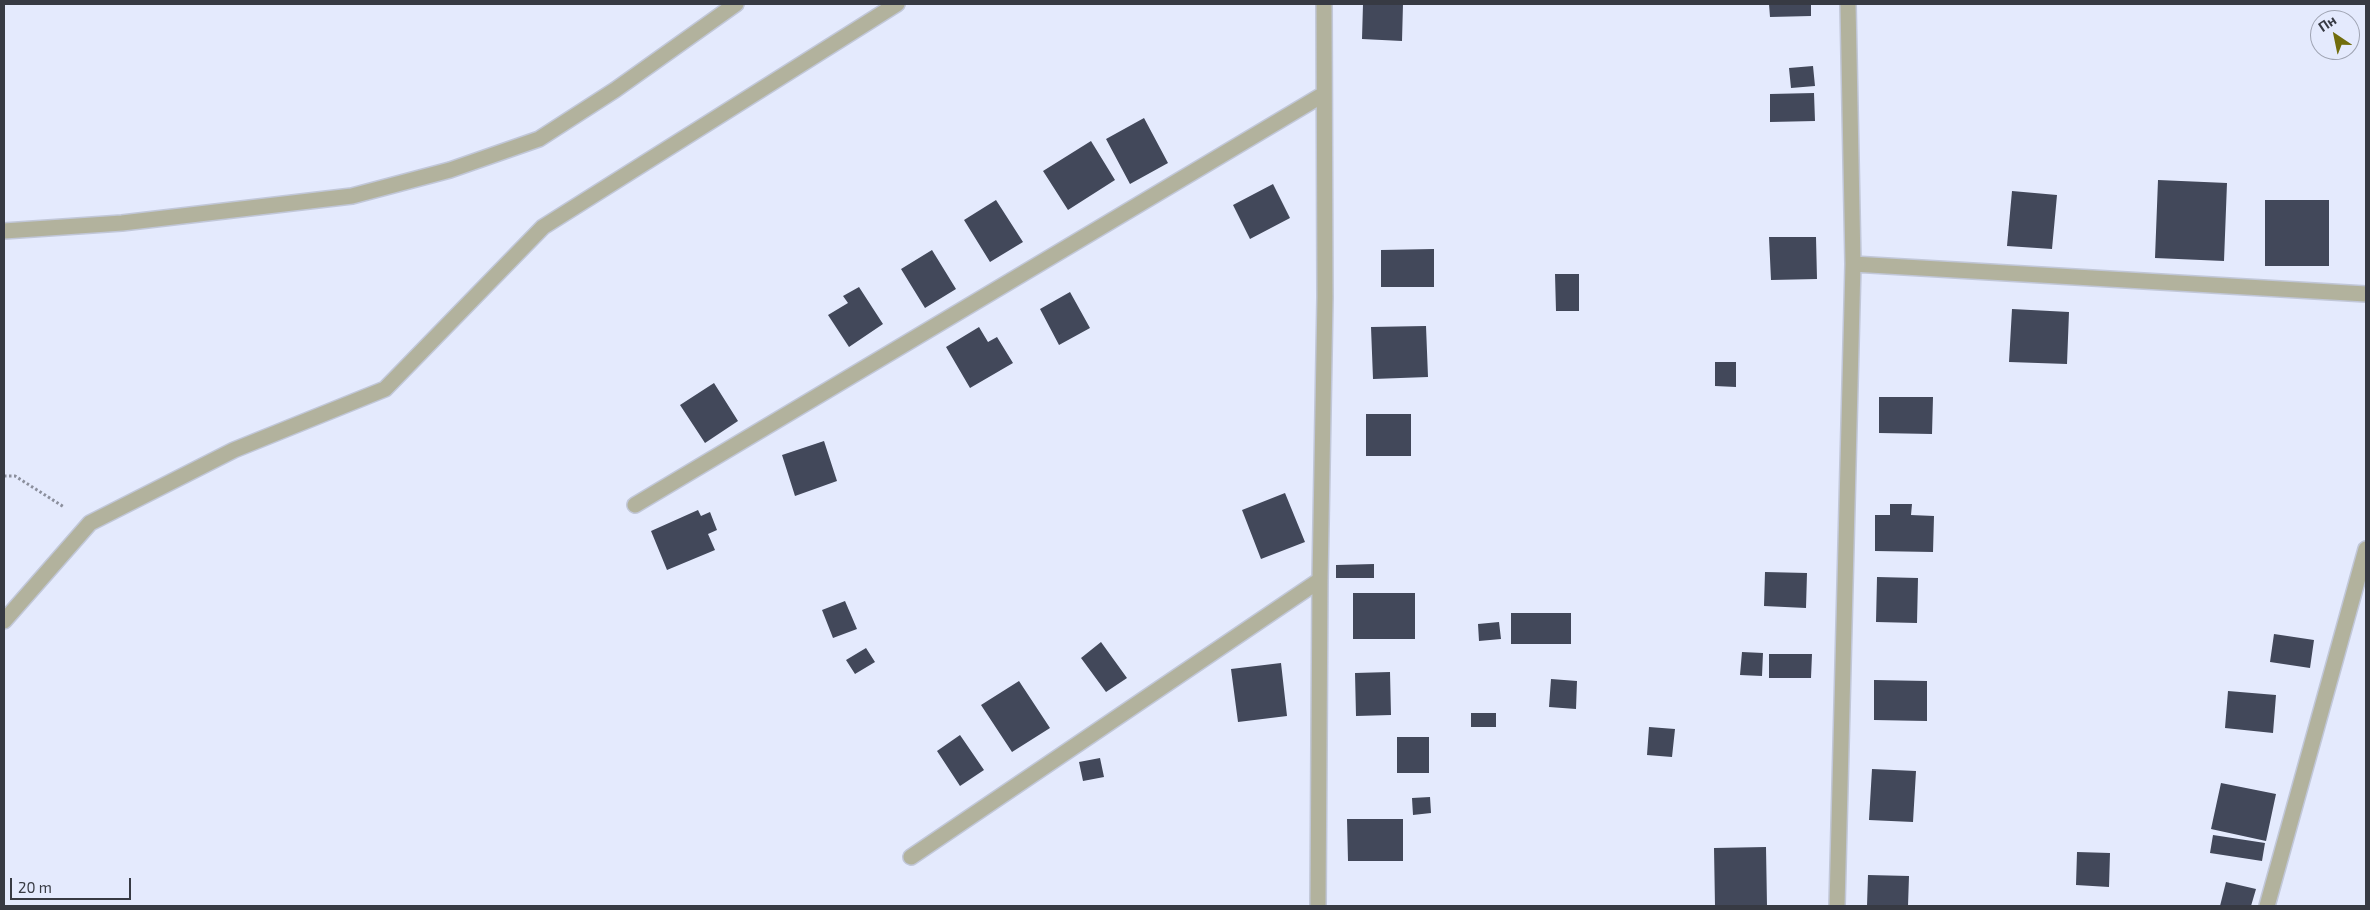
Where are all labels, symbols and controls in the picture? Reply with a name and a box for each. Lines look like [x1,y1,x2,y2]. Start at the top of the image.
north arrow [2310,10,2360,60]
text: Пн [2315,11,2339,35]
scale bar [12,868,134,900]
text: 20 m [18,878,52,896]

